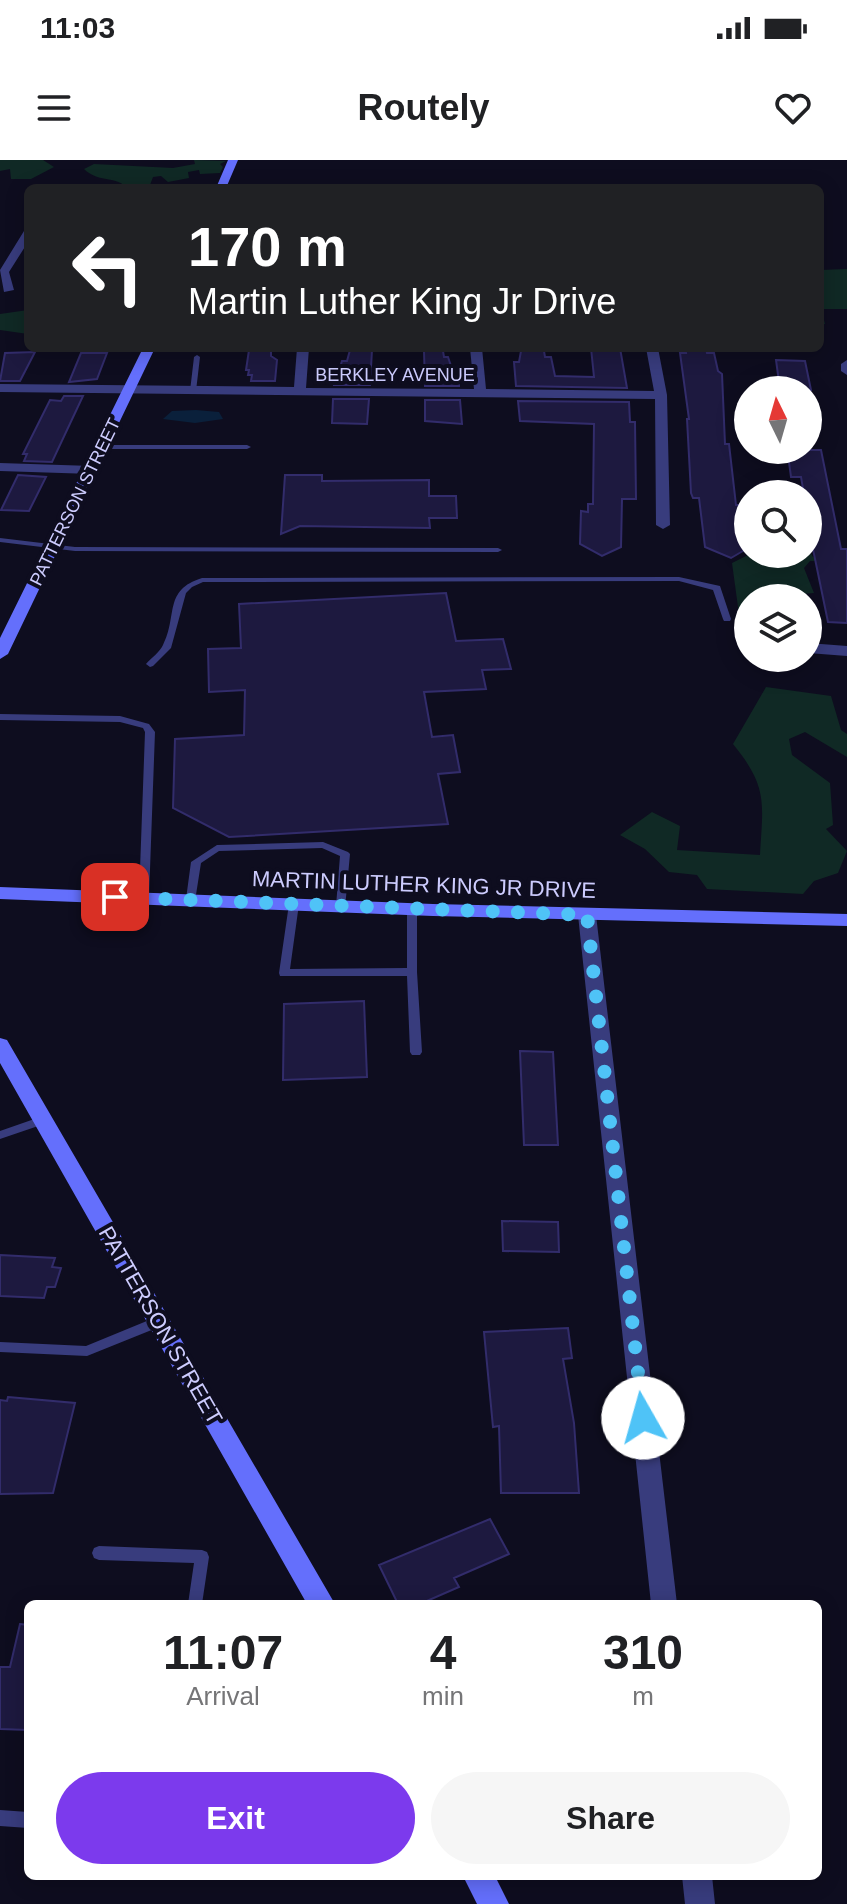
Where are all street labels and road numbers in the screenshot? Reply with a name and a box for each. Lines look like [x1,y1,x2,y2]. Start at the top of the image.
street label: BERKLEY AVENUE [315,365,475,385]
street label: PATTERSON STREET [26,415,124,589]
street label: MARTIN LUTHER KING JR DRIVE [251,866,596,903]
street label: PATTERSON STREET [94,1222,227,1429]

